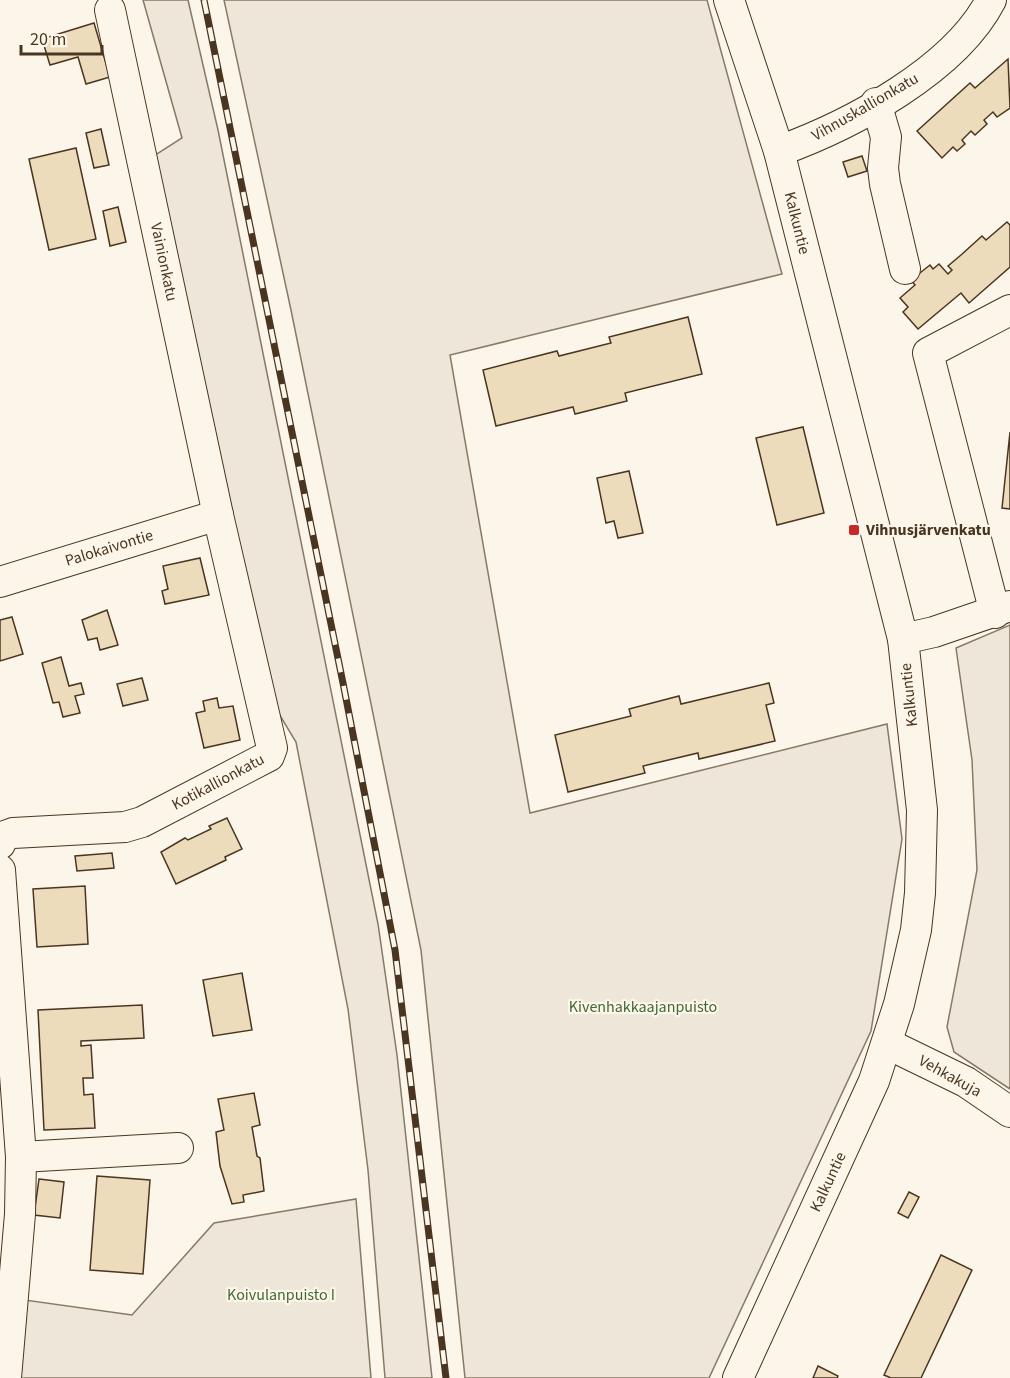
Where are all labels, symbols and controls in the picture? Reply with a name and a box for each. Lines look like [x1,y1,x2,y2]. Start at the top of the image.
scale bar [21,18,102,56]
text: 20 m [30,27,66,52]
street label: Vihnuskallionkatu [807,67,923,147]
street label: Kalkuntie [779,189,815,257]
street label: Vainionkatu [145,221,183,303]
place label: Vihnusjärvenkatu [865,519,991,541]
marker: Vihnusjärvenkatu [847,523,861,537]
street label: Palokaivontie [62,524,156,572]
street label: Kalkuntie [895,662,923,728]
street label: Kotikallionkatu [168,748,268,816]
park label: Kivenhakkaajanpuisto [569,996,717,1018]
street label: Vehkakuja [915,1050,985,1102]
street label: Kalkuntie [805,1148,851,1216]
park label: Koivulanpuisto I [227,1284,335,1306]

